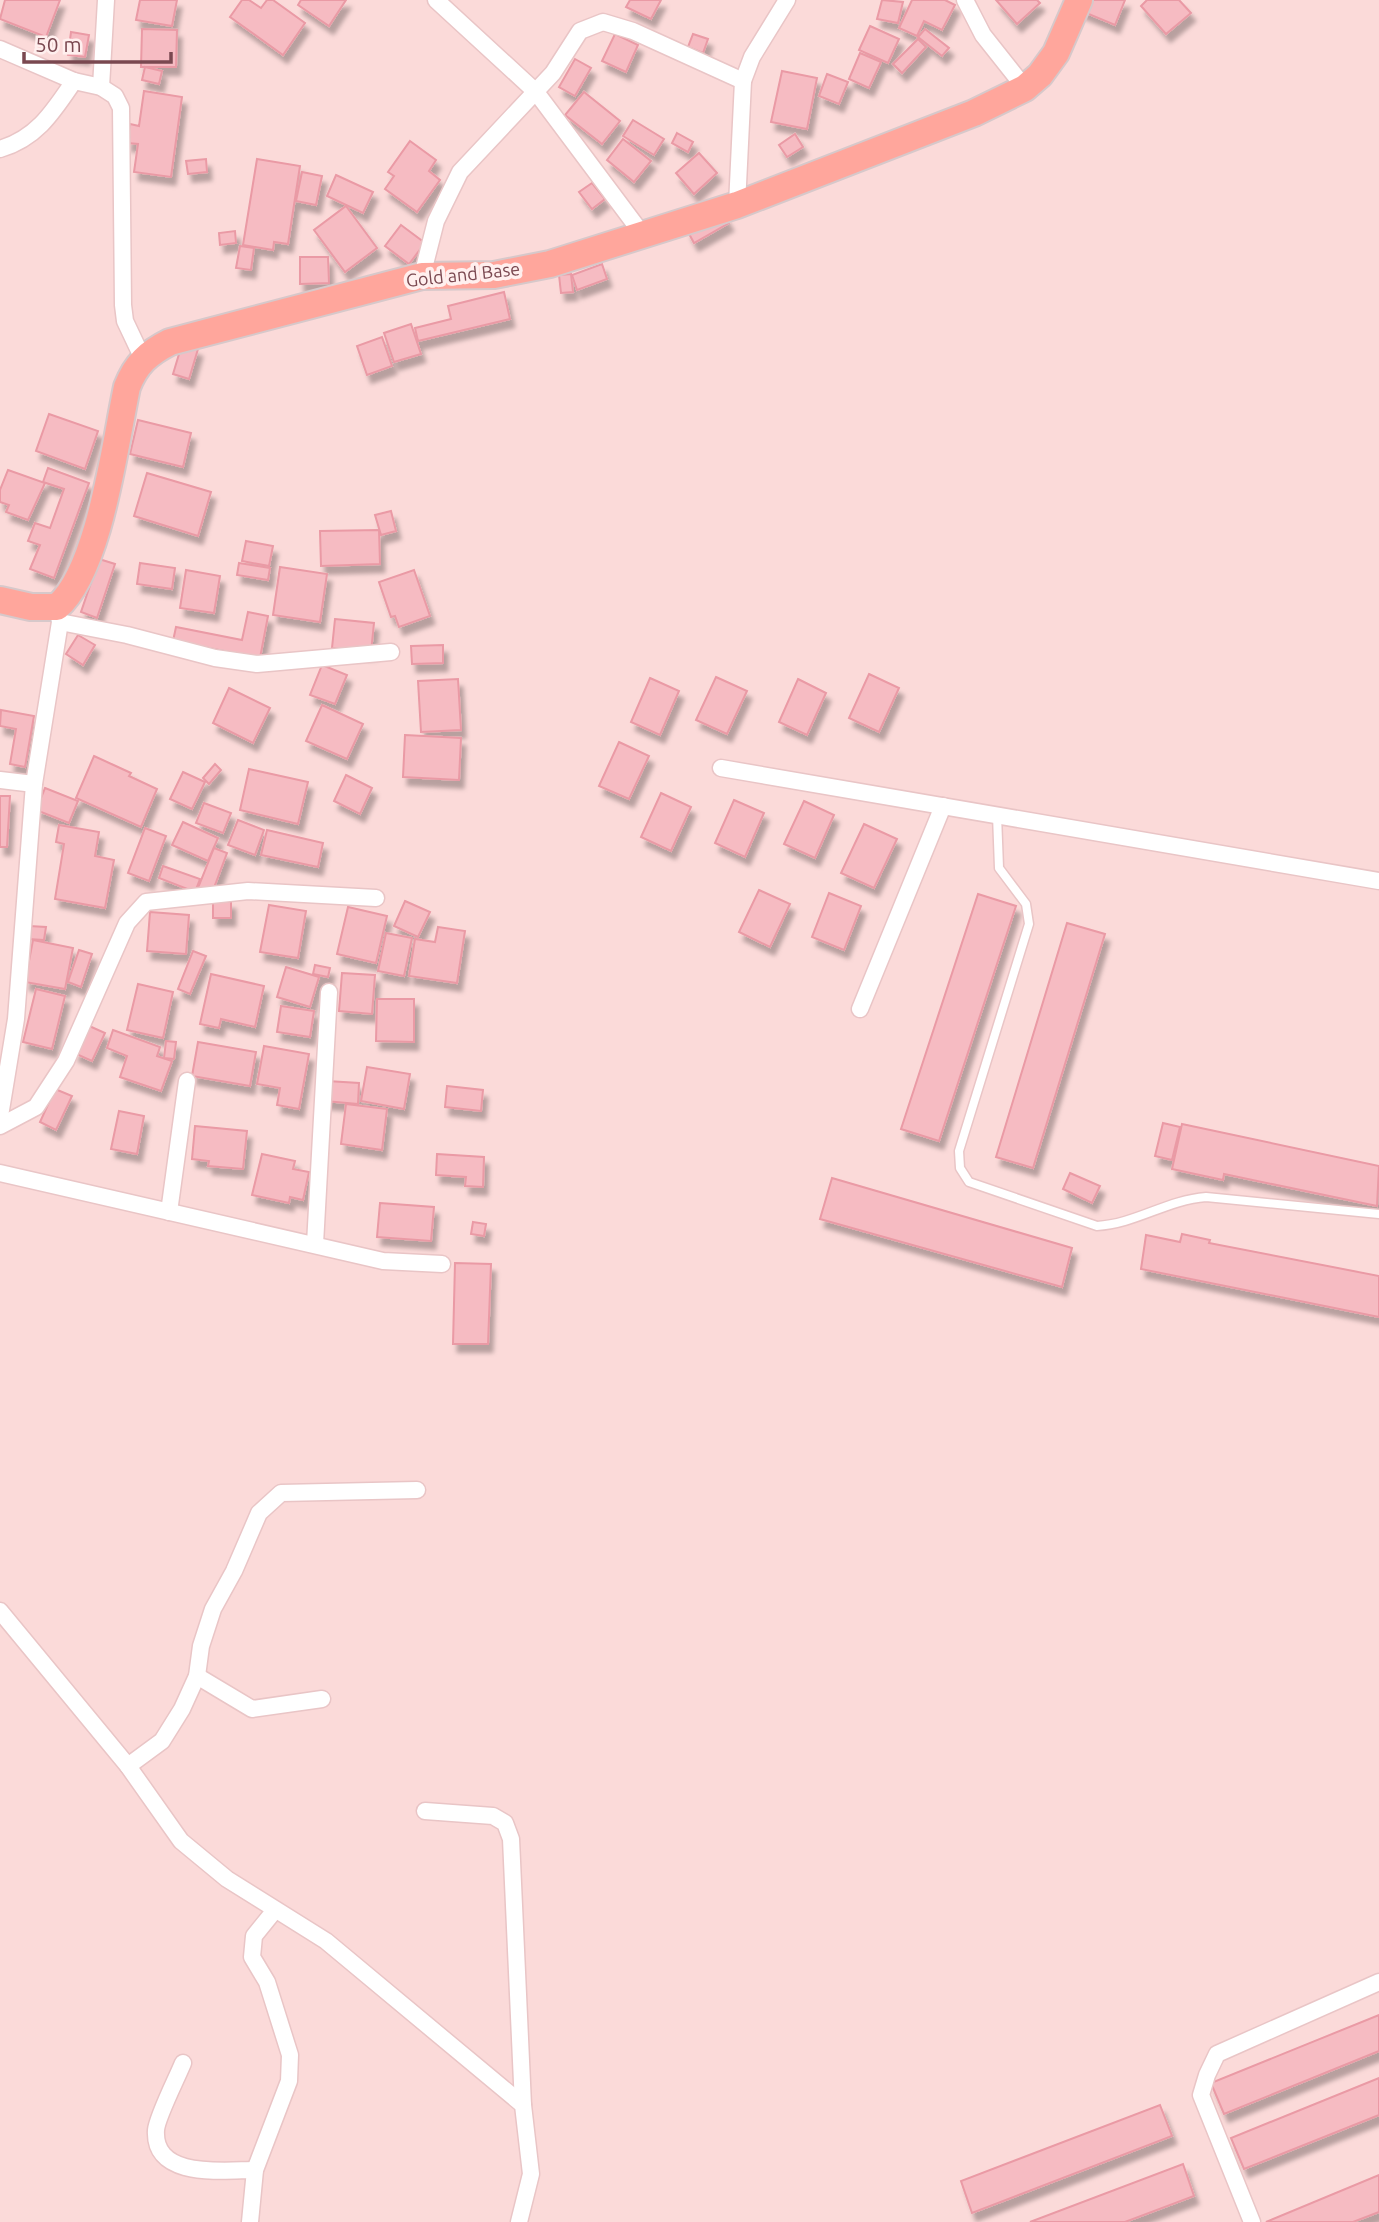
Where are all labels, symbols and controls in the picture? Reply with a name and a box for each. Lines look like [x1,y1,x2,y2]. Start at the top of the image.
scale bar [24,21,172,65]
text: 50 m [35,32,82,56]
street label: Gold and Base [405,258,521,290]

